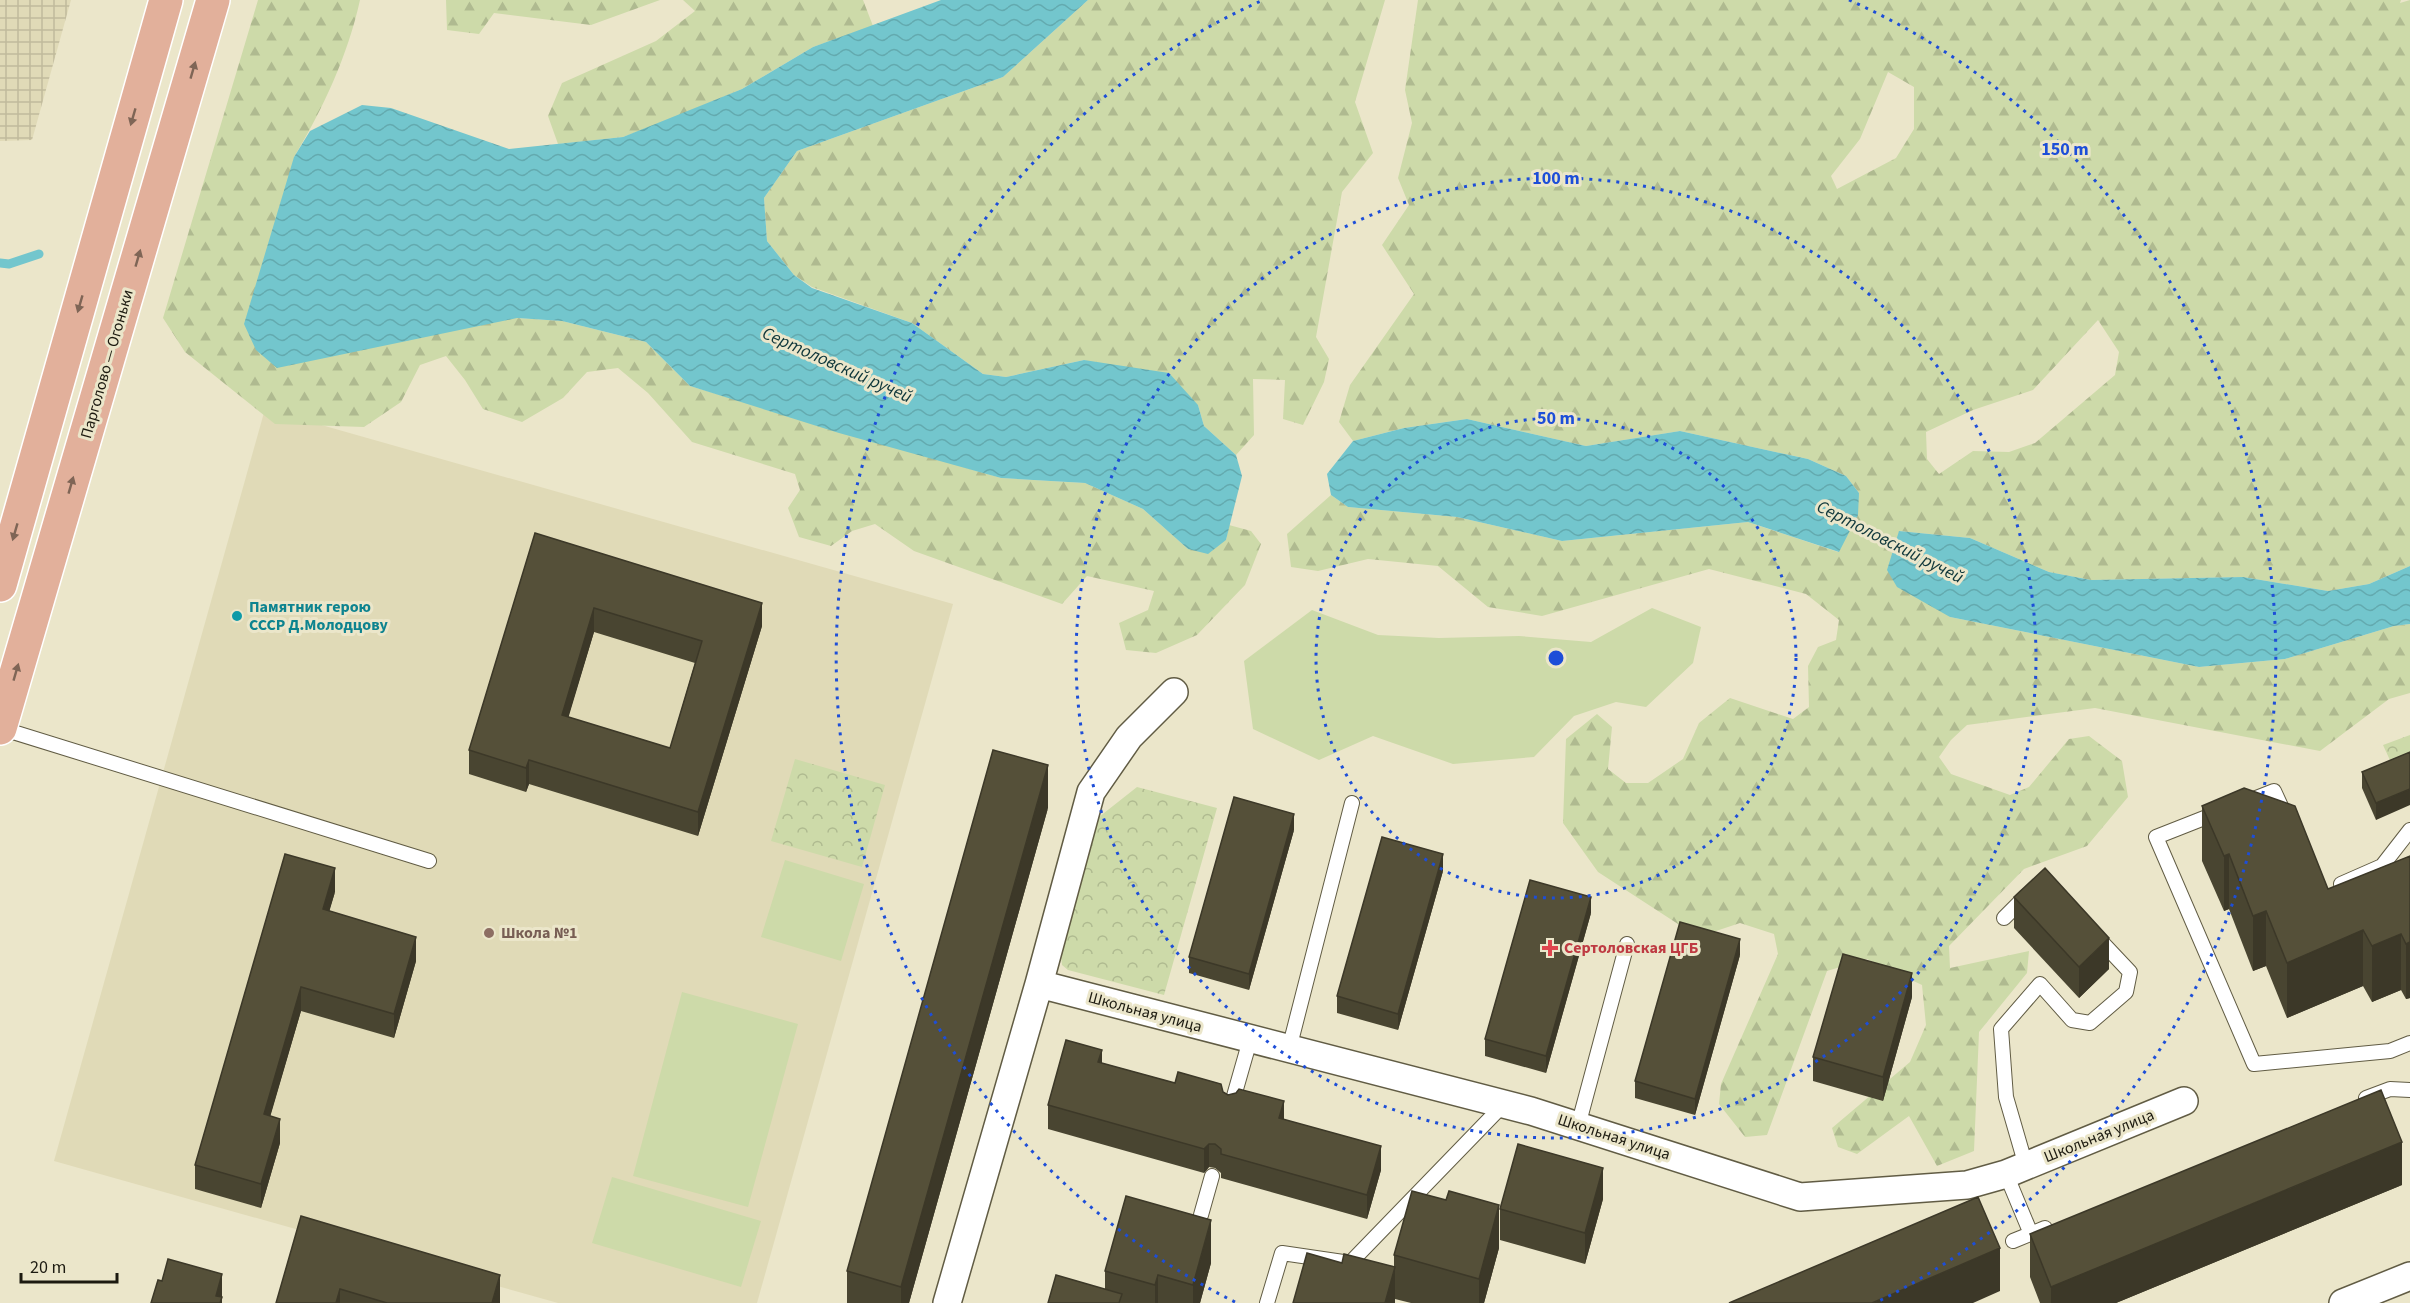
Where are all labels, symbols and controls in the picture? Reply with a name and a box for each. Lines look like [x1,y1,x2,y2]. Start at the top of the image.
one-way arrow [189,61,198,79]
one-way arrow [128,108,137,126]
text: 150 m [2041,137,2089,162]
text: 100 m [1532,166,1580,191]
one-way arrow [134,248,143,266]
street label: Парголово — Огоньки [75,287,139,441]
one-way arrow [75,296,84,314]
water label: Сертоловский ручей [758,321,916,409]
text: 50 m [1537,406,1575,431]
one-way arrow [67,476,76,494]
water label: Сертоловский ручей [1812,494,1968,590]
one-way arrow [10,524,19,542]
place label: Памятник герою СССР Д.Молодцову [249,596,389,636]
marker: Памятник герою СССР Д.Молодцову [230,609,244,623]
centre of rings [1546,648,1566,668]
one-way arrow [12,663,21,681]
place label: Школа №1 [501,922,578,944]
marker: Школа №1 [482,926,496,940]
place label: Сертоловская ЦГБ [1564,937,1699,959]
marker: Сертоловская ЦГБ [1541,939,1559,957]
street label: Школьная улица [1086,986,1204,1038]
street label: Школьная улица [2041,1104,2157,1168]
street label: Школьная улица [1555,1108,1673,1166]
scale bar [21,1246,117,1284]
text: 20 m [30,1255,66,1280]

